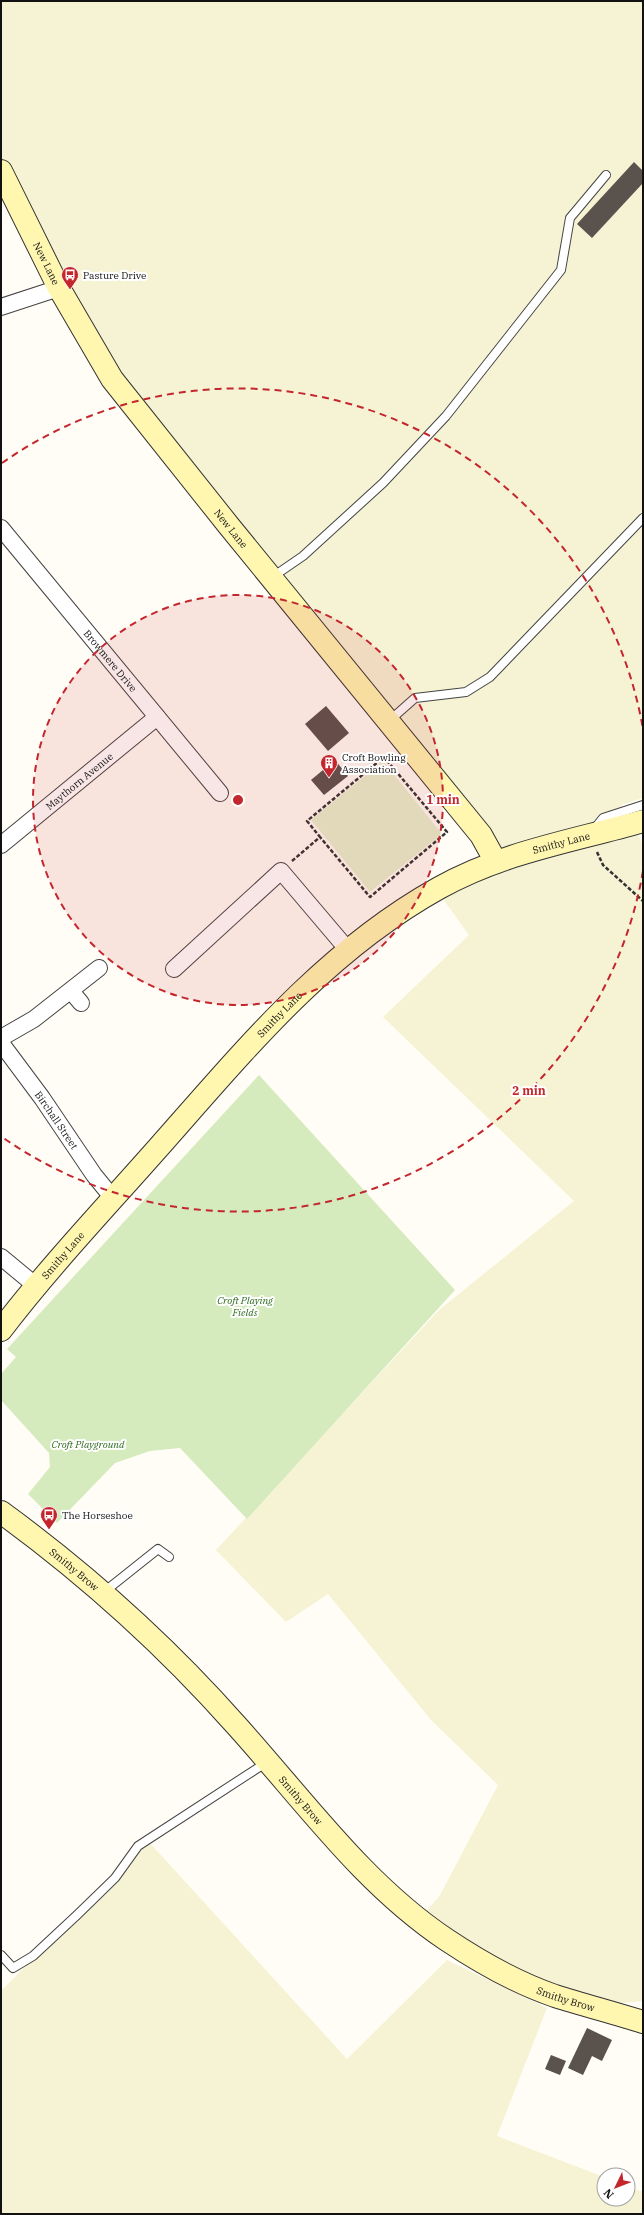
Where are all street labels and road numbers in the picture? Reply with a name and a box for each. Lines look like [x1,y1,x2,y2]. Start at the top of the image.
street label: New Lane [31,240,63,287]
street label: New Lane [211,506,251,551]
street label: Browmere Drive [81,627,140,694]
street label: Maythorn Avenue [43,750,115,812]
street label: Smithy Lane [531,829,591,857]
street label: Smithy Lane [254,989,305,1040]
street label: Birchall Street [32,1088,81,1152]
street label: Smithy Lane [38,1229,87,1282]
street label: Smithy Brow [47,1545,102,1594]
street label: Smithy Brow [276,1773,326,1827]
street label: Smithy Brow [535,1983,597,2014]

